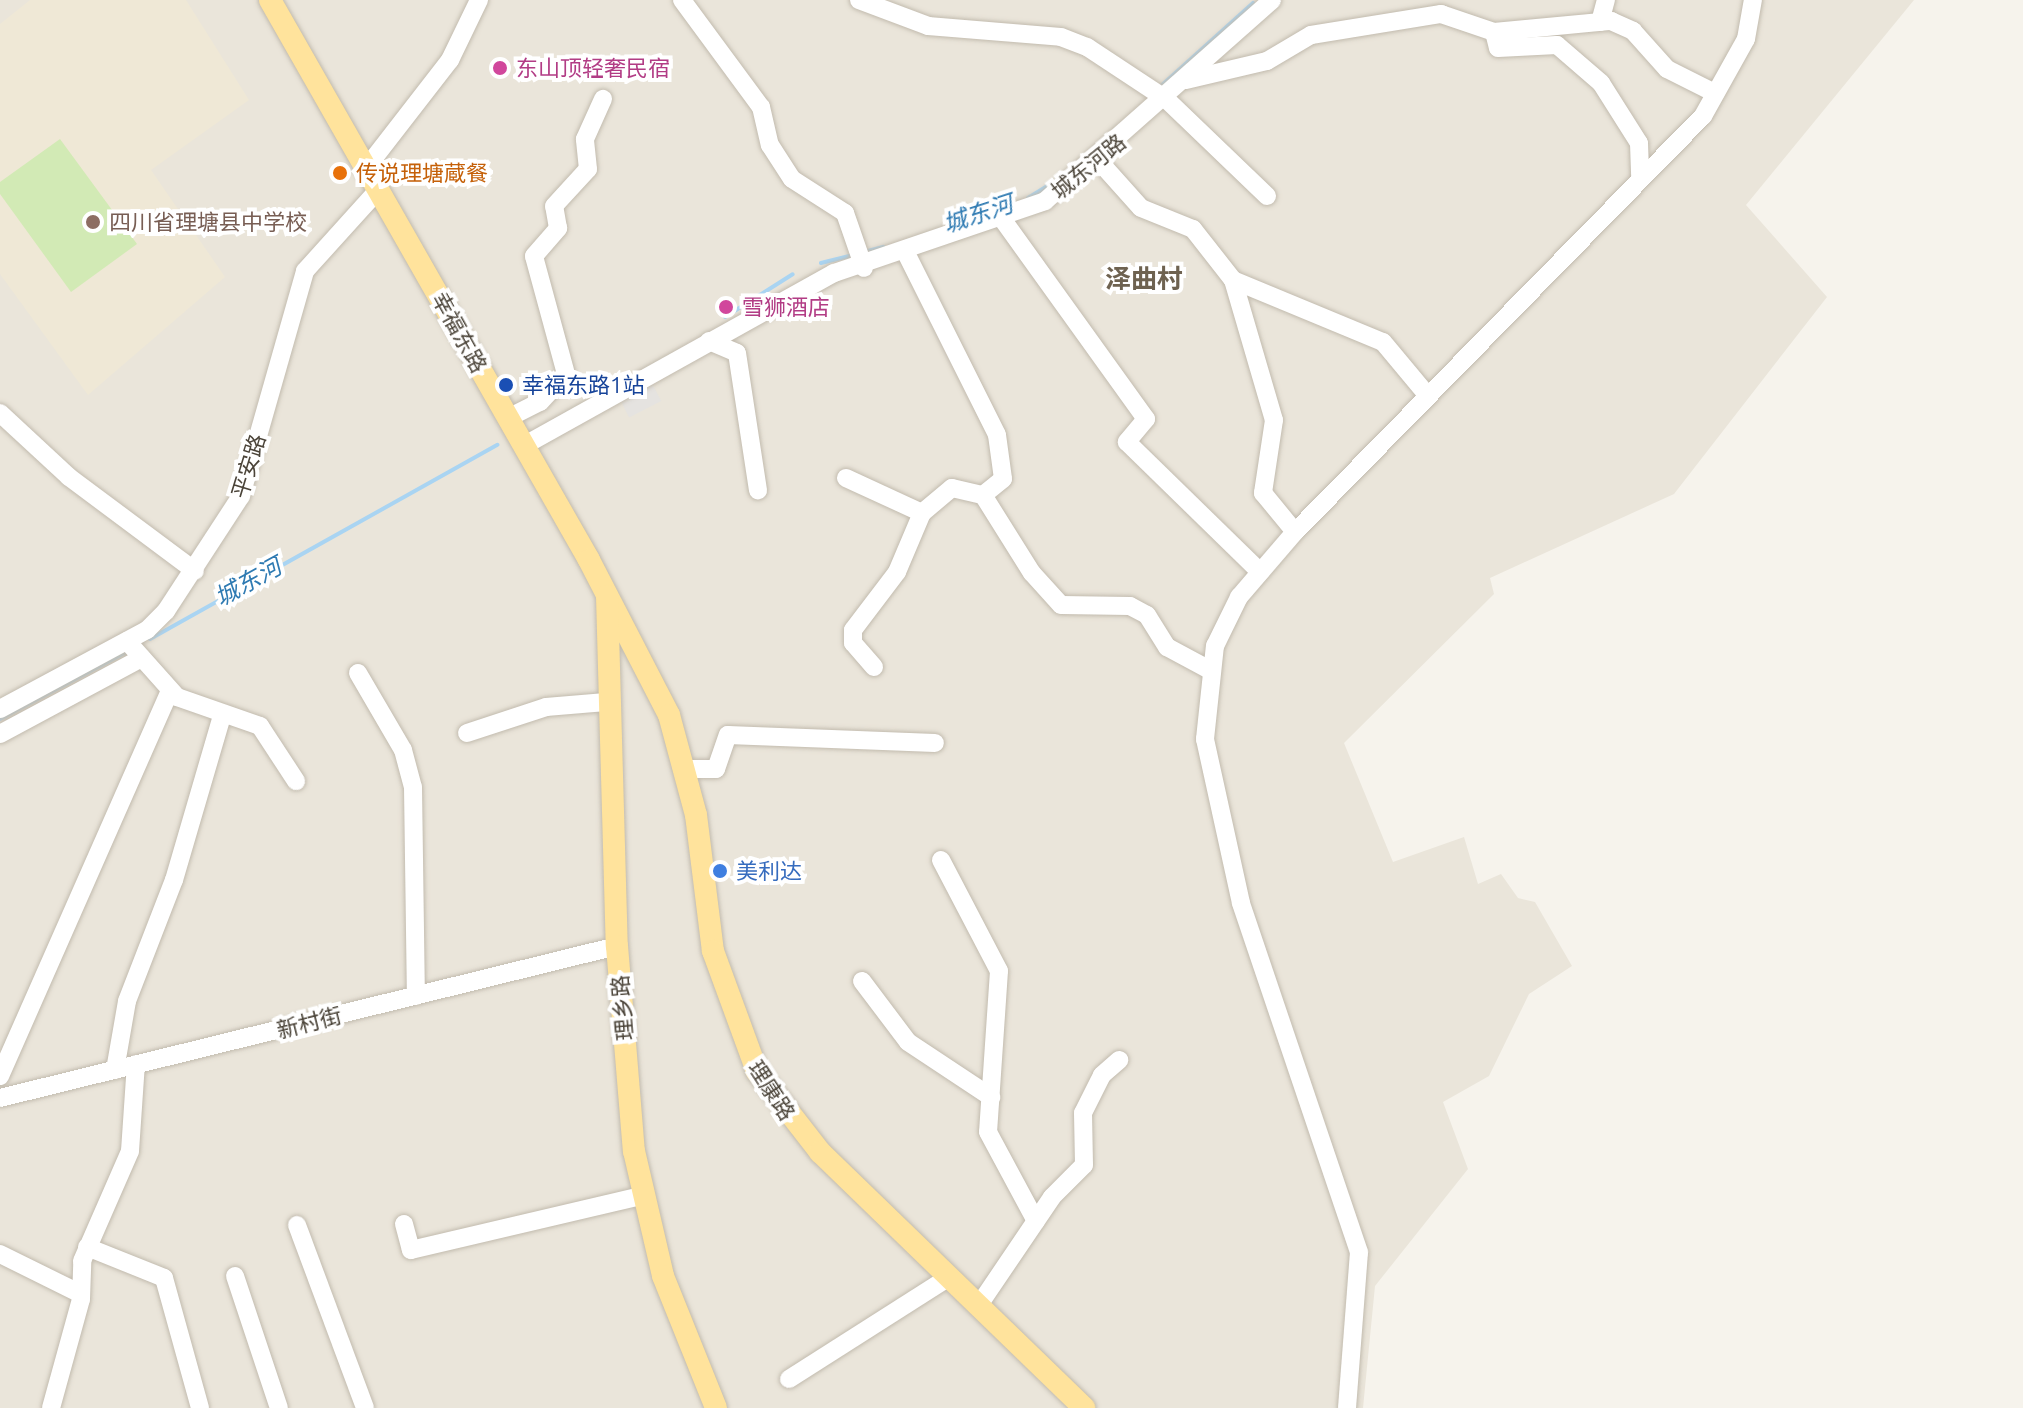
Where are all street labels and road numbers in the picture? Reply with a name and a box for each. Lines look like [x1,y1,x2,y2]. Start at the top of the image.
street label: 城东河路 [1045,128,1131,204]
street label: 幸福东路 [427,287,493,377]
street label: 平安路 [226,431,270,501]
street label: 理乡路 [606,974,638,1042]
street label: 新村街 [274,1001,344,1043]
street label: 理康路 [743,1055,801,1125]

